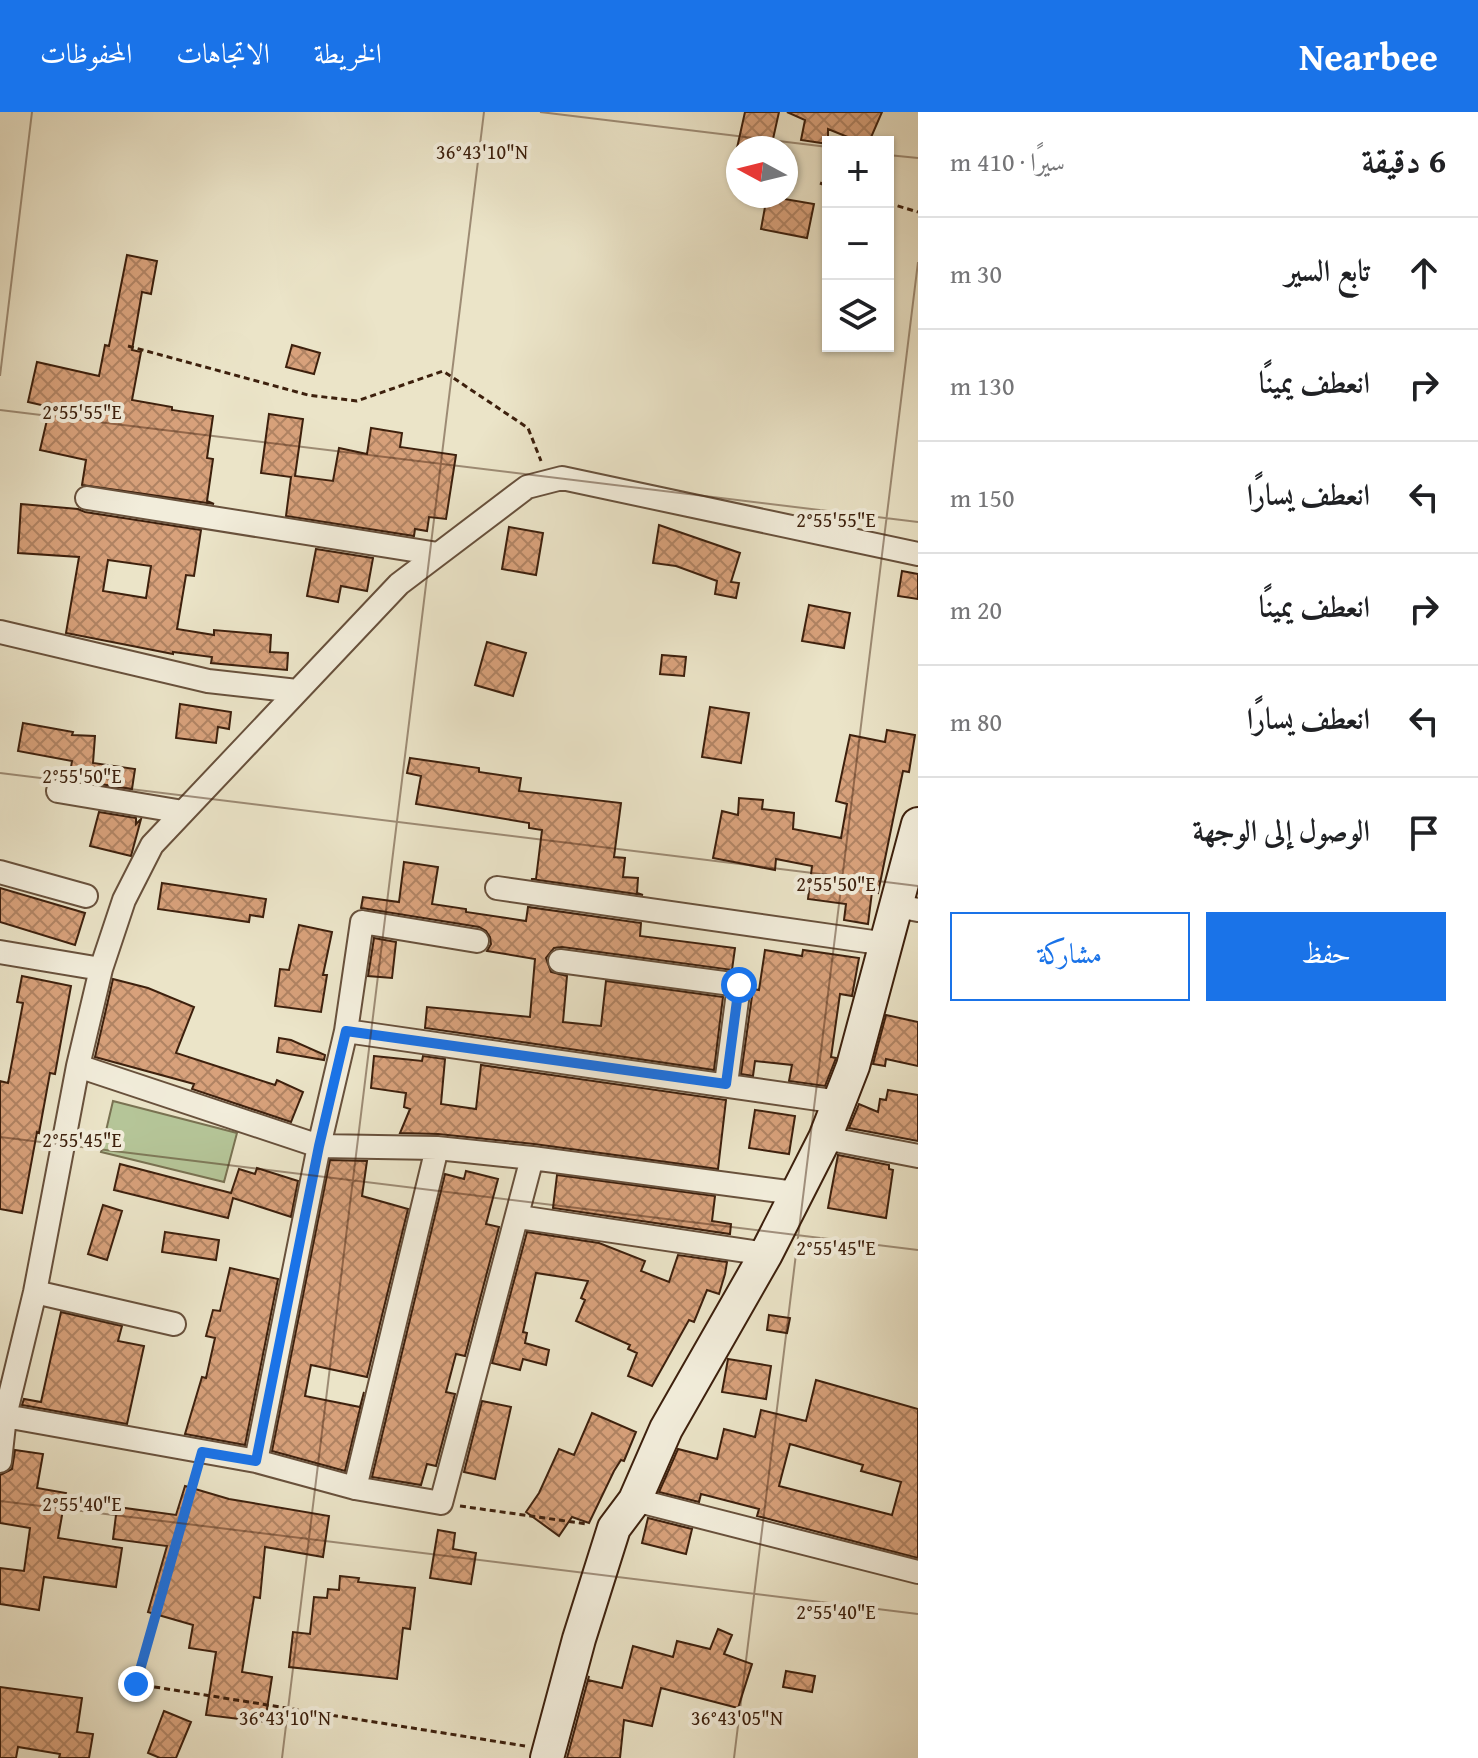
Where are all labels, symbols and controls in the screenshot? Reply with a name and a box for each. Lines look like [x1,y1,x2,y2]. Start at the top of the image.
text: Nearbee [1299,28,1438,84]
text: المحفوظات [40,32,132,73]
text: الاتجاهات [176,32,270,73]
text: الخريطة [314,32,382,73]
text: 6 دقيقة [1362,135,1446,184]
north arrow [726,136,798,208]
map controls [822,136,894,352]
button: + [822,136,894,208]
text: 36°43'10"N [436,137,528,166]
text: سيرًا · 410 m [950,142,1065,181]
button: − [822,208,894,280]
text: تابع السير [1285,248,1370,292]
icon: ahead [1402,251,1446,295]
text: 30 m [950,254,1002,293]
button: layers [822,280,894,352]
text: انعطف يمينًا [1259,360,1370,404]
icon: right [1402,363,1446,407]
text: 130 m [950,366,1015,405]
text: 2°55'55"E [42,397,122,426]
text: انعطف يسارًا [1247,472,1370,516]
icon: left [1402,475,1446,519]
text: 150 m [950,478,1015,517]
text: 2°55'55"E [796,505,876,534]
text: انعطف يمينًا [1259,584,1370,628]
icon: right [1402,587,1446,631]
text: 20 m [950,590,1002,629]
text: انعطف يسارًا [1247,696,1370,740]
icon: left [1402,699,1446,743]
text: 80 m [950,702,1002,741]
text: 2°55'50"E [42,761,122,790]
text: الوصول إلى الوجهة [1192,808,1370,852]
icon: arrive [1402,811,1446,855]
text: 2°55'50"E [796,869,876,898]
button: مشاركة [950,912,1190,1001]
button: حفظ [1206,912,1446,1001]
route start [721,967,757,1003]
text: 2°55'45"E [42,1125,122,1154]
text: 2°55'45"E [796,1233,876,1262]
text: 2°55'40"E [42,1489,122,1518]
text: 2°55'40"E [796,1597,876,1626]
route end [118,1666,154,1702]
text: 36°43'10"N [239,1703,331,1732]
text: 36°43'05"N [691,1703,783,1732]

